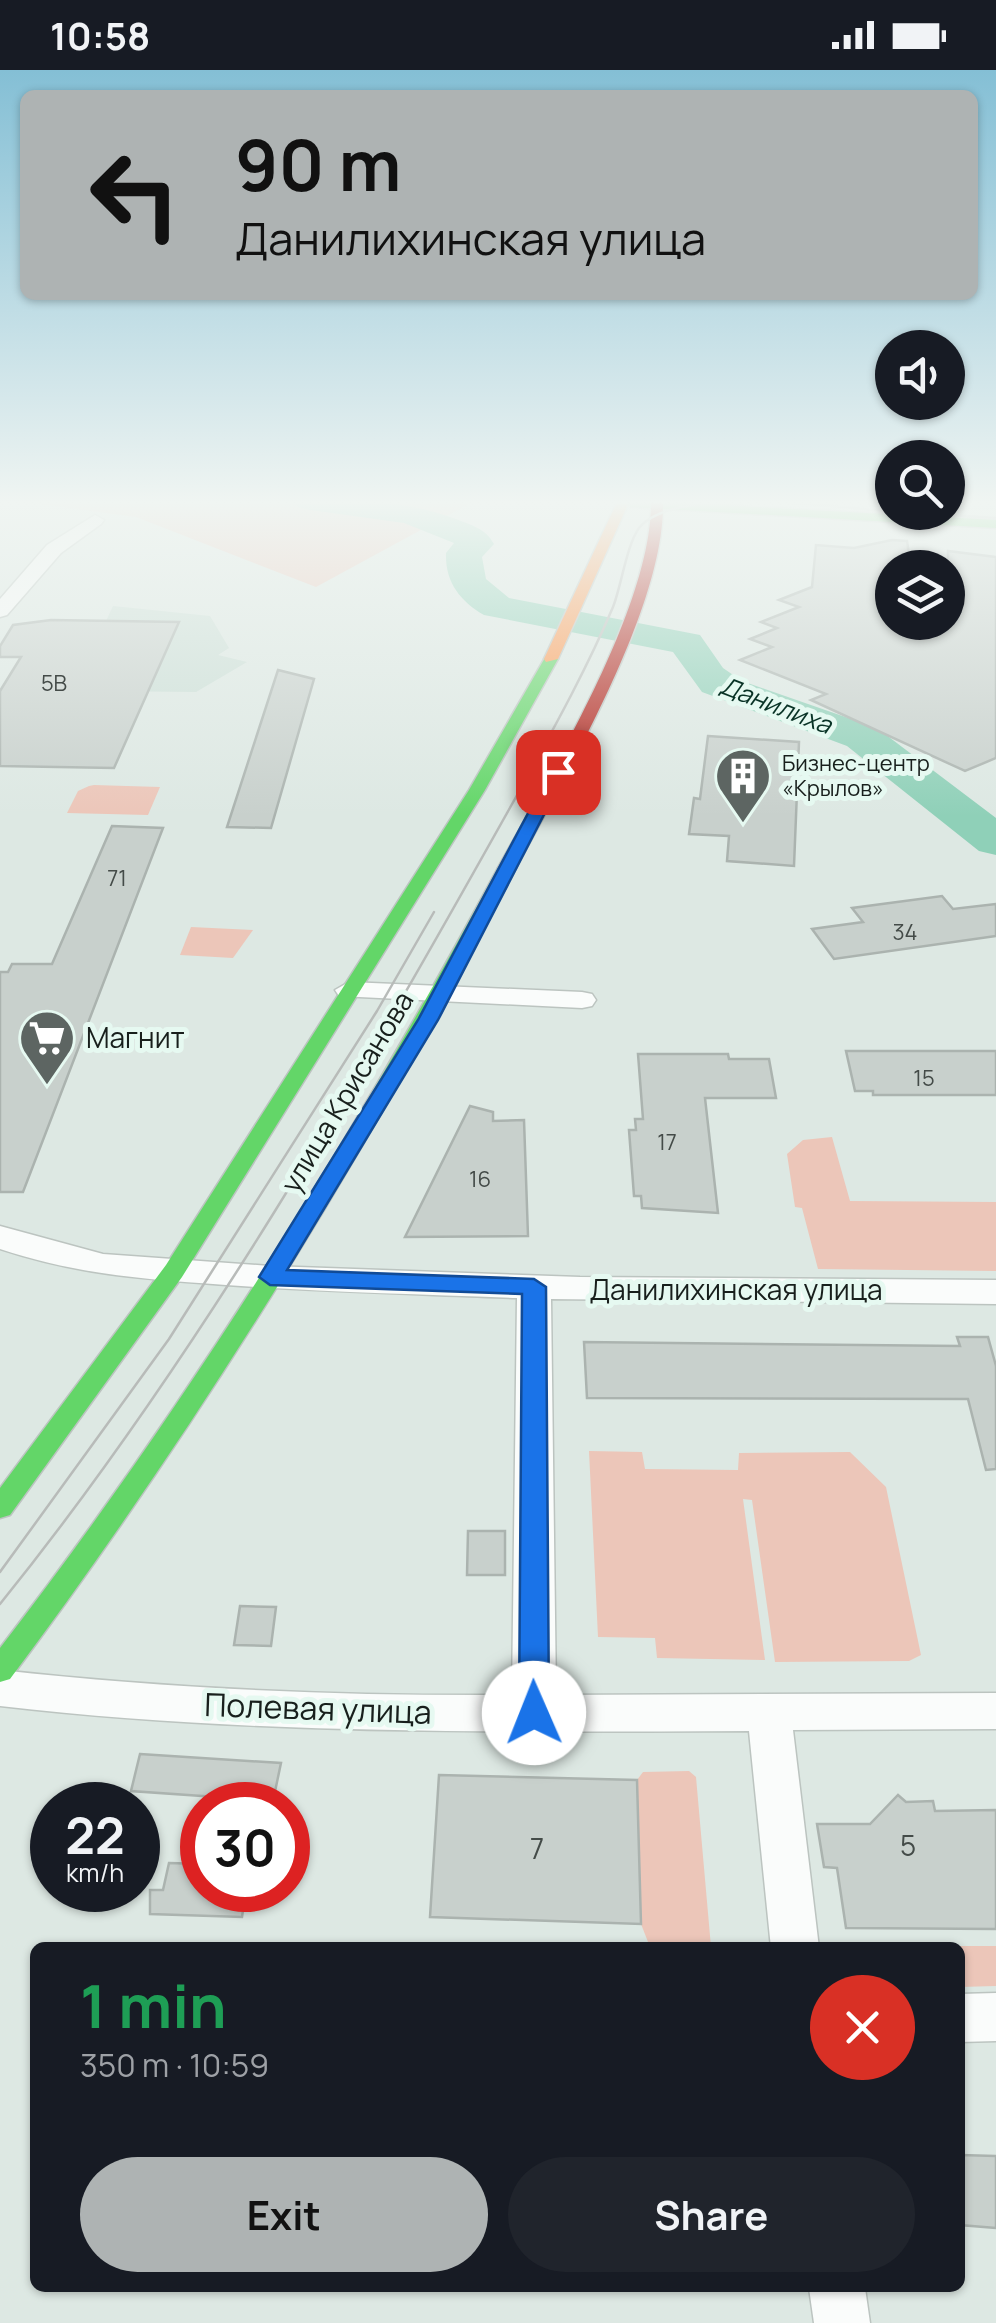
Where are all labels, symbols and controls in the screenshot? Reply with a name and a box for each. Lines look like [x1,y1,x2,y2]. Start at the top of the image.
text: 10:58 [50,9,150,61]
text: 90 m [235,116,402,212]
icon: left [70,130,200,260]
text: Данилихинская улица [235,207,706,269]
map controls [875,330,965,640]
button: sound [875,330,965,420]
button: search [875,440,965,530]
button: layers [875,550,965,640]
water label: Данилиха [716,667,838,742]
house number: 5В [41,668,67,698]
pin [516,730,601,815]
icon: arrive [531,745,586,800]
building icon: Бизнес-центр «Крылов» [713,746,773,825]
place label: Бизнес-центр «Крылов» [782,748,930,803]
house number: 71 [107,863,127,893]
house number: 34 [892,917,918,947]
street label: улица Крисанова [271,984,421,1199]
supermarket icon: Магнит [17,1008,77,1087]
place label: Магнит [86,1018,185,1056]
house number: 15 [913,1063,935,1093]
house number: 17 [657,1127,677,1157]
house number: 16 [469,1164,491,1194]
street label: Данилихинская улица [589,1270,883,1308]
position arrow [482,1661,586,1765]
street label: Полевая улица [204,1682,433,1734]
speed limit sign: 30 [180,1782,310,1912]
text: 22 [65,1801,125,1869]
house number: 5 [900,1826,916,1864]
house number: 7 [530,1829,544,1867]
text: km/h [66,1855,124,1890]
text: 1 min [80,1964,227,2046]
button: close [810,1975,915,2080]
text: 350 m · 10:59 [80,2043,269,2087]
button: Exit [80,2157,488,2272]
button: Share [508,2157,915,2272]

